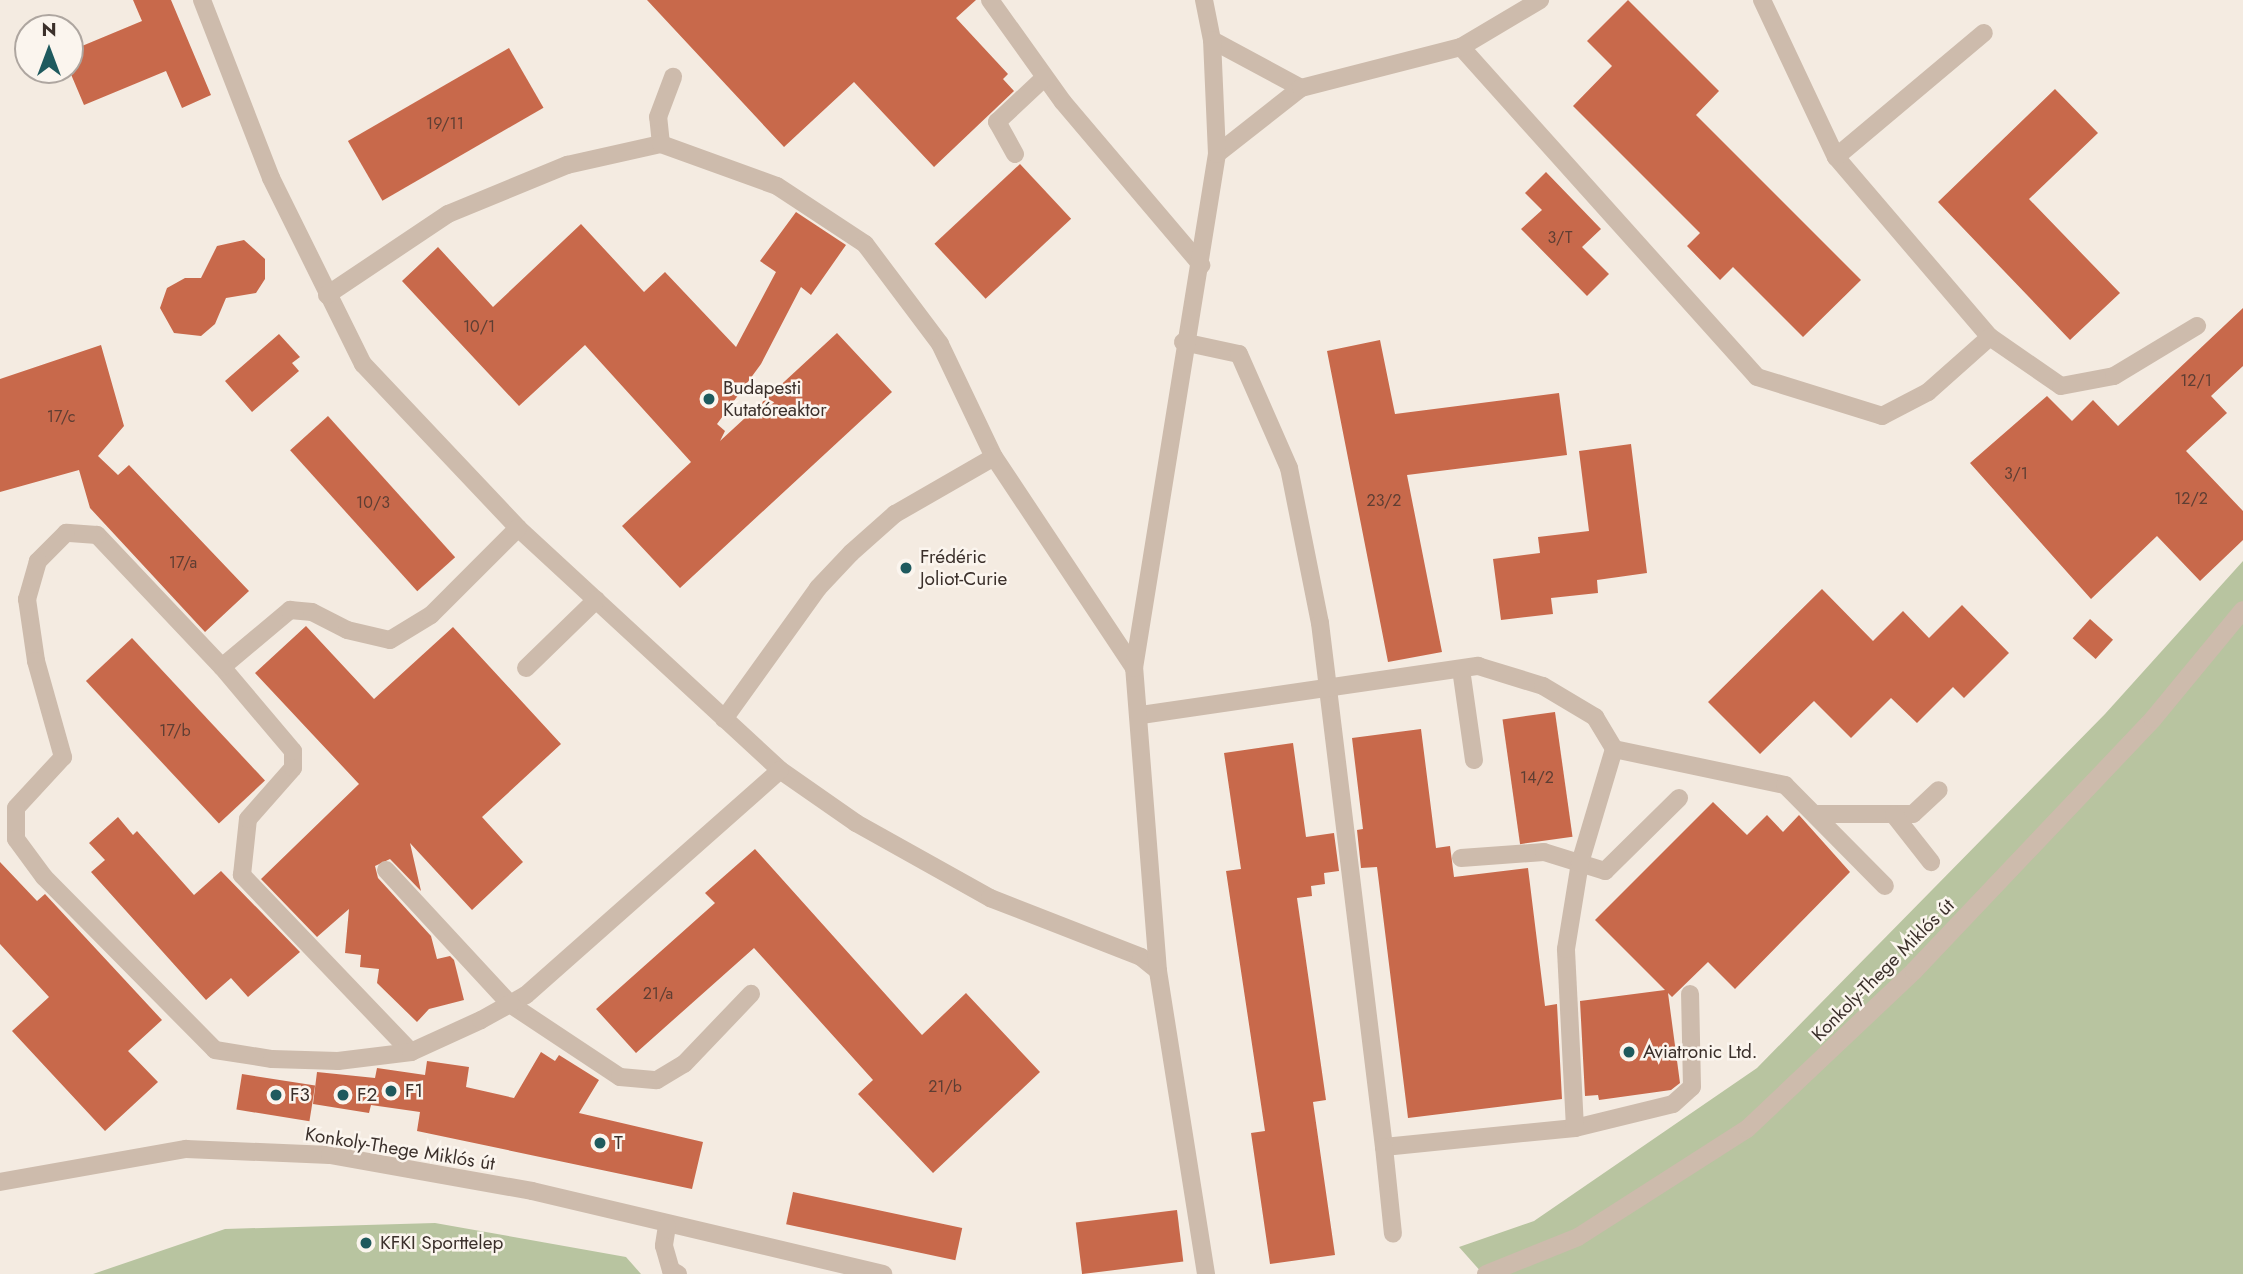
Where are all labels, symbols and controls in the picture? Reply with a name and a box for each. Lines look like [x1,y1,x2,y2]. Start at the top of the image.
north arrow [14,14,84,84]
text: N [41,16,57,43]
house number: 19/11 [426,114,464,134]
house number: 3/T [1548,228,1572,248]
house number: 10/1 [463,317,495,337]
house number: 12/1 [2180,371,2212,391]
place label: Budapesti Kutatóreaktor [723,377,827,421]
marker: Budapesti Kutatóreaktor [701,391,717,407]
house number: 17/c [47,407,75,427]
house number: 3/1 [2004,464,2028,484]
house number: 12/2 [2174,489,2208,509]
house number: 23/2 [1367,491,1401,511]
house number: 10/3 [356,493,390,513]
place label: Frédéric Joliot-Curie [920,546,1007,590]
house number: 17/a [169,553,197,573]
marker: Frédéric Joliot-Curie [898,560,914,576]
house number: 17/b [159,721,191,741]
house number: 14/2 [1520,768,1554,788]
street label: Konkoly-Thege Miklós út [1807,894,1959,1046]
house number: 21/a [643,984,673,1004]
place label: Aviatronic Ltd. [1643,1041,1758,1063]
marker: Aviatronic Ltd. [1621,1044,1637,1060]
house number: 21/b [928,1077,962,1097]
place label: F1 [405,1080,423,1102]
marker: F1 [383,1083,399,1099]
place label: F3 [290,1084,310,1106]
place label: F2 [357,1084,377,1106]
marker: F3 [268,1087,284,1103]
marker: F2 [335,1087,351,1103]
street label: Konkoly-Thege Miklós út [303,1123,497,1175]
place label: T [614,1132,623,1154]
marker: T [592,1135,608,1151]
place label: KFKI Sporttelep [380,1232,503,1254]
marker: KFKI Sporttelep [358,1235,374,1251]

